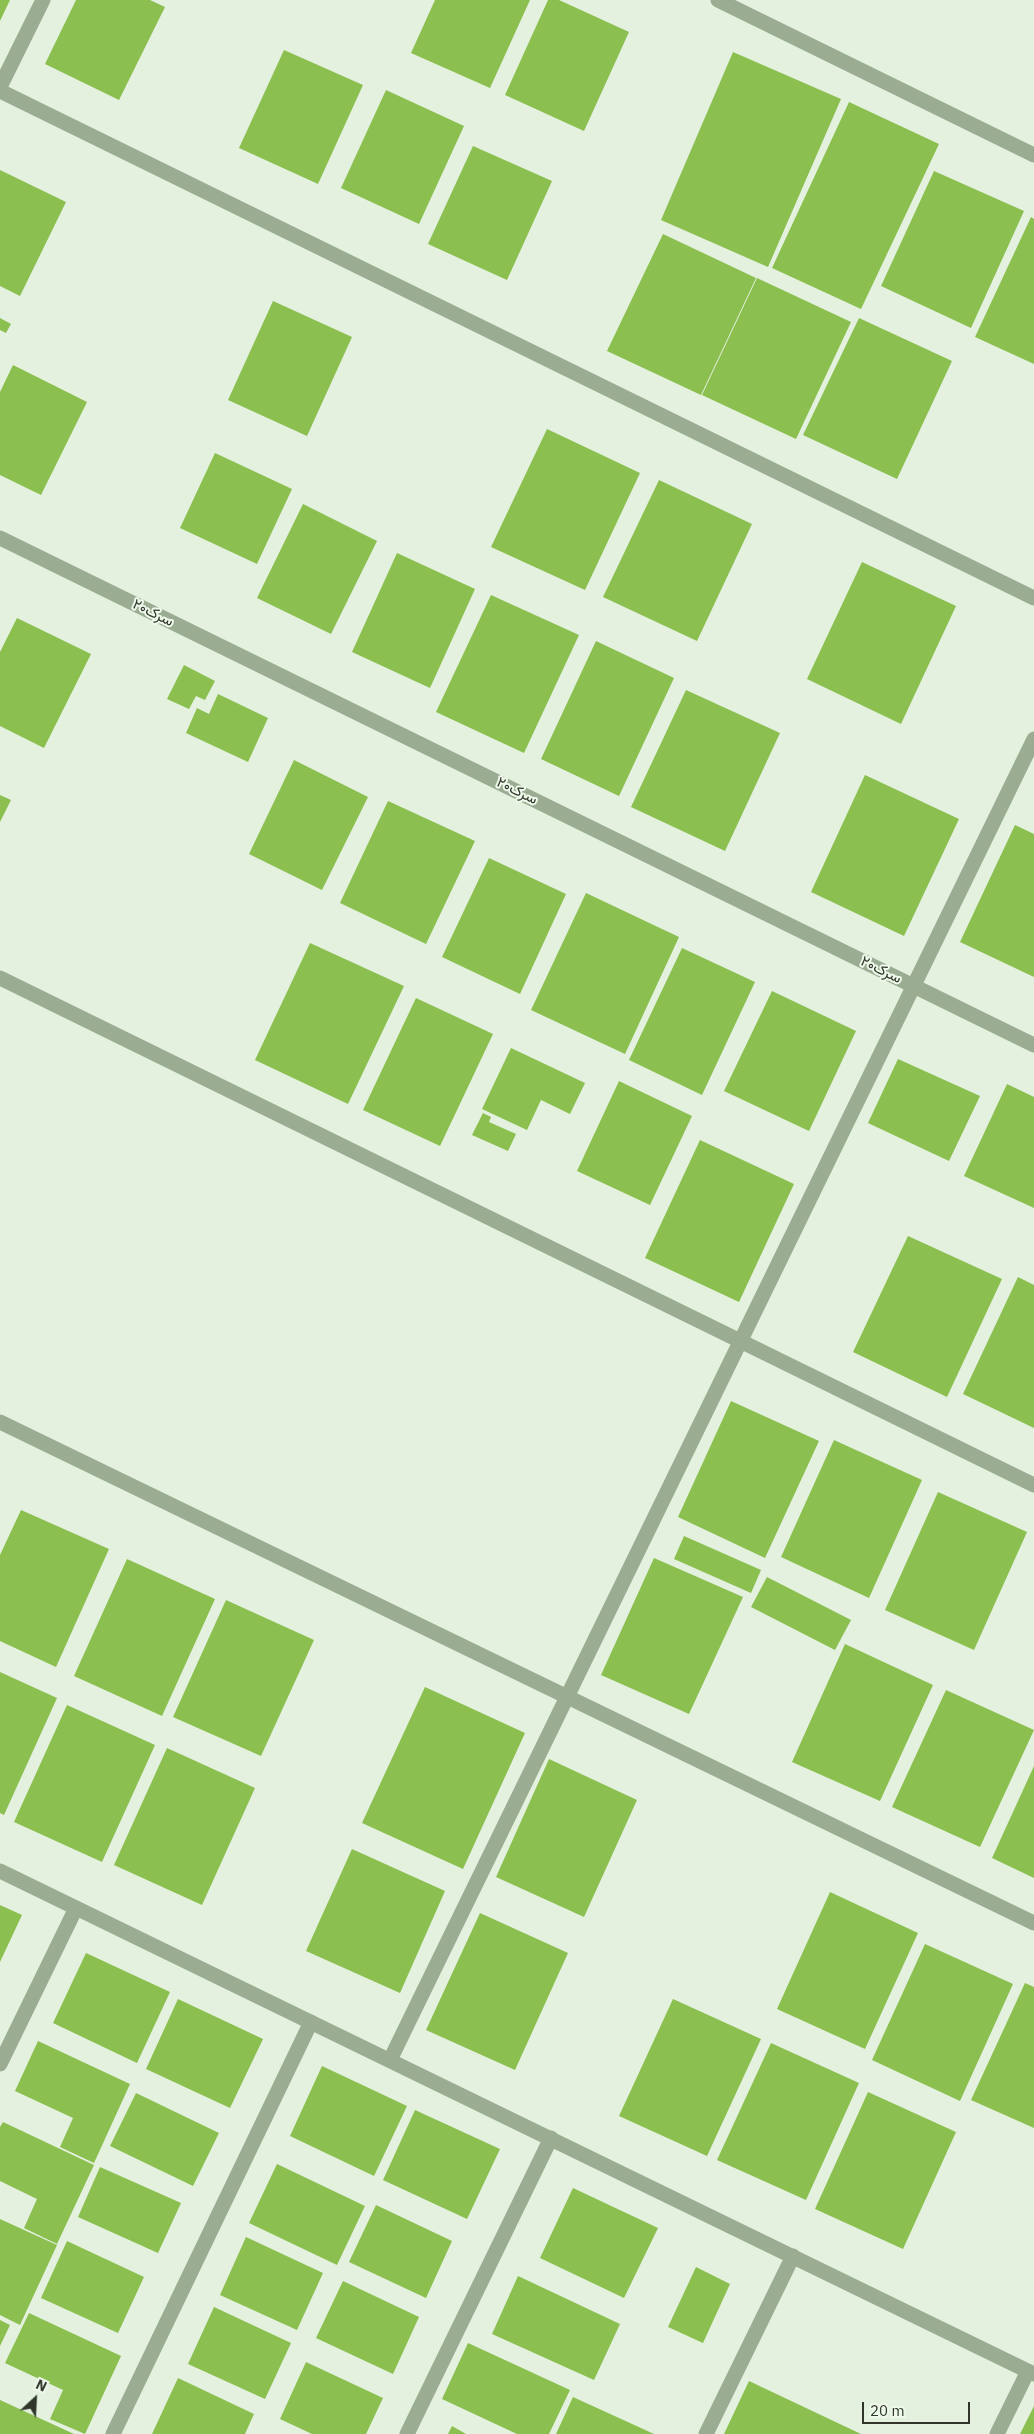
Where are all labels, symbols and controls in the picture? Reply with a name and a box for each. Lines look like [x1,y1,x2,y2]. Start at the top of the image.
street label: سرک۲۰ [129,595,177,631]
street label: سرک۲۰ [493,773,541,809]
street label: سرک۲۰ [857,952,905,988]
north arrow [10,2374,60,2424]
text: N [33,2375,50,2396]
scale bar [864,2392,972,2424]
text: 20 m [870,2401,905,2420]

